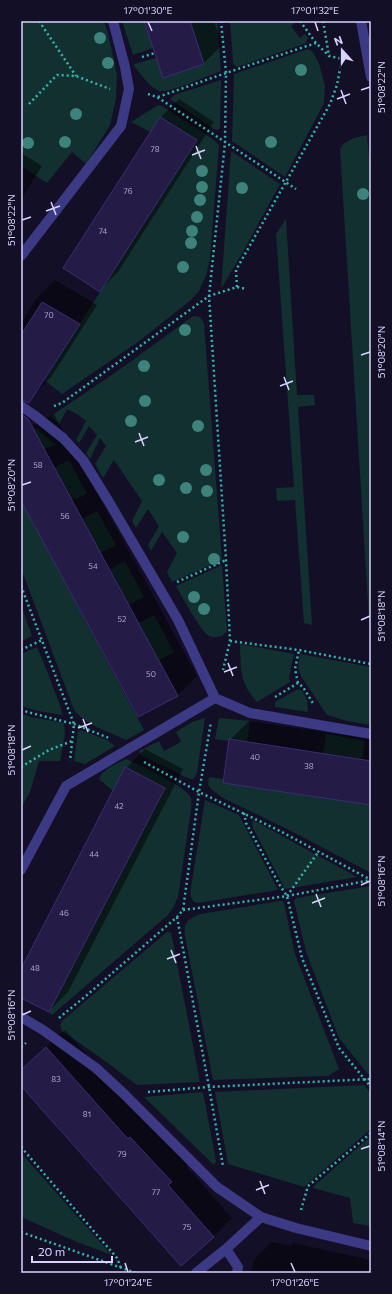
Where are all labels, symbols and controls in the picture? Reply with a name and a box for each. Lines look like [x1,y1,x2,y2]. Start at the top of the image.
text: 17°01'30"E [123,4,173,16]
text: 17°01'32"E [291,4,339,16]
north arrow [322,30,362,70]
text: N [332,33,344,48]
text: 51°08'22"N [375,61,387,113]
house number: 78 [150,144,160,154]
house number: 76 [123,186,133,196]
text: 51°08'22"N [5,194,17,246]
house number: 74 [99,226,107,236]
house number: 70 [44,310,54,320]
text: 51°08'20"N [375,326,387,378]
text: 51°08'20"N [5,459,17,511]
house number: 58 [33,460,43,470]
house number: 56 [60,511,70,521]
house number: 54 [88,561,98,571]
text: 51°08'18"N [375,590,387,642]
house number: 52 [117,614,127,624]
house number: 50 [146,669,156,679]
text: 51°08'18"N [5,724,17,776]
house number: 40 [250,752,260,762]
house number: 38 [304,761,314,771]
house number: 42 [114,801,124,811]
house number: 44 [89,849,99,859]
text: 51°08'16"N [375,855,387,907]
house number: 46 [59,908,69,918]
house number: 48 [30,963,40,973]
text: 51°08'16"N [5,989,17,1041]
house number: 83 [51,1074,61,1084]
house number: 81 [83,1109,91,1119]
text: 51°08'14"N [375,1121,387,1171]
house number: 79 [117,1149,127,1159]
house number: 77 [152,1187,160,1197]
house number: 75 [183,1222,192,1232]
scale bar [32,1238,112,1264]
text: 20 m [38,1244,65,1258]
text: 17°01'24"E [104,1276,152,1288]
text: 17°01'26"E [271,1276,319,1288]

